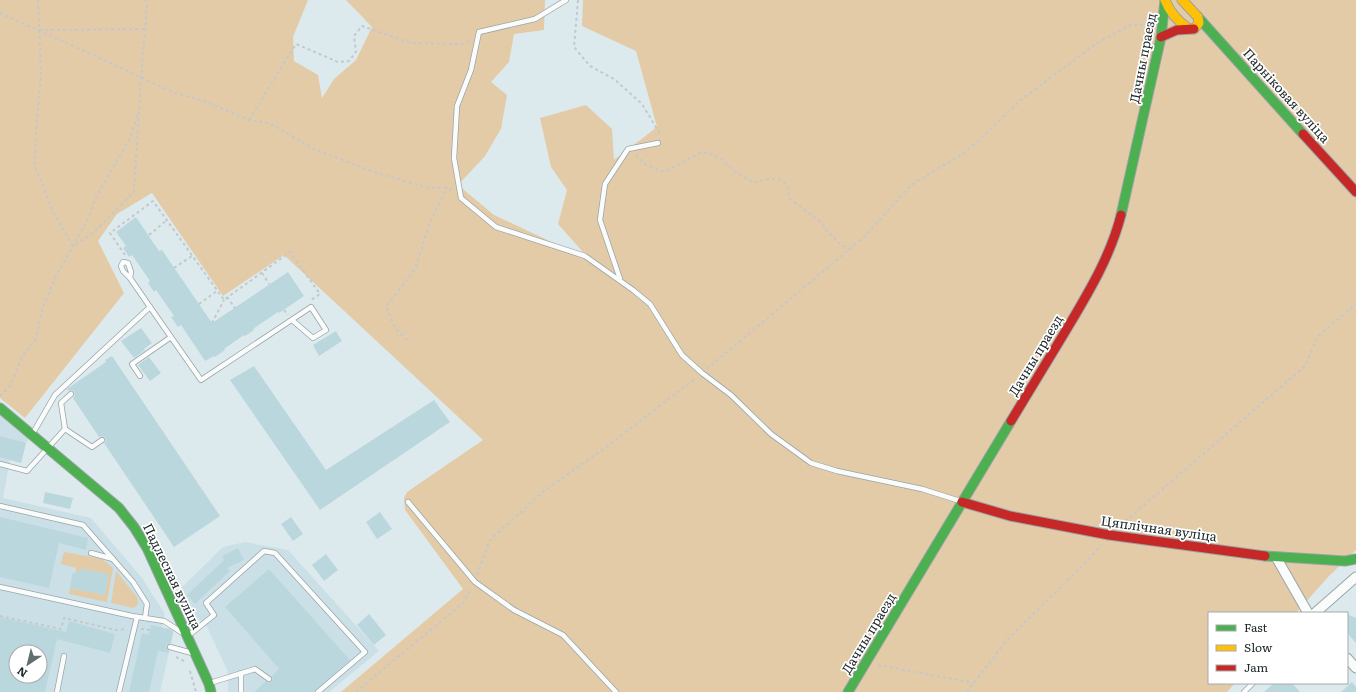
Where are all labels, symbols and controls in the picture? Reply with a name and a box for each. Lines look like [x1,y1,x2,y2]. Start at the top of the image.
street label: Дачны праезд [1124,11,1160,105]
street label: Парніковая вуліца [1239,43,1335,147]
street label: Дачны праезд [1003,311,1067,399]
street label: Цяплічная вуліца [1100,510,1218,546]
street label: Падлесная вуліца [139,520,207,632]
street label: Дачны праезд [836,589,900,677]
legend [1208,612,1348,684]
text: Fast [1244,618,1268,636]
text: Slow [1244,638,1273,656]
north arrow [8,644,48,684]
text: Jam [1244,658,1269,676]
text: N [13,664,30,682]

